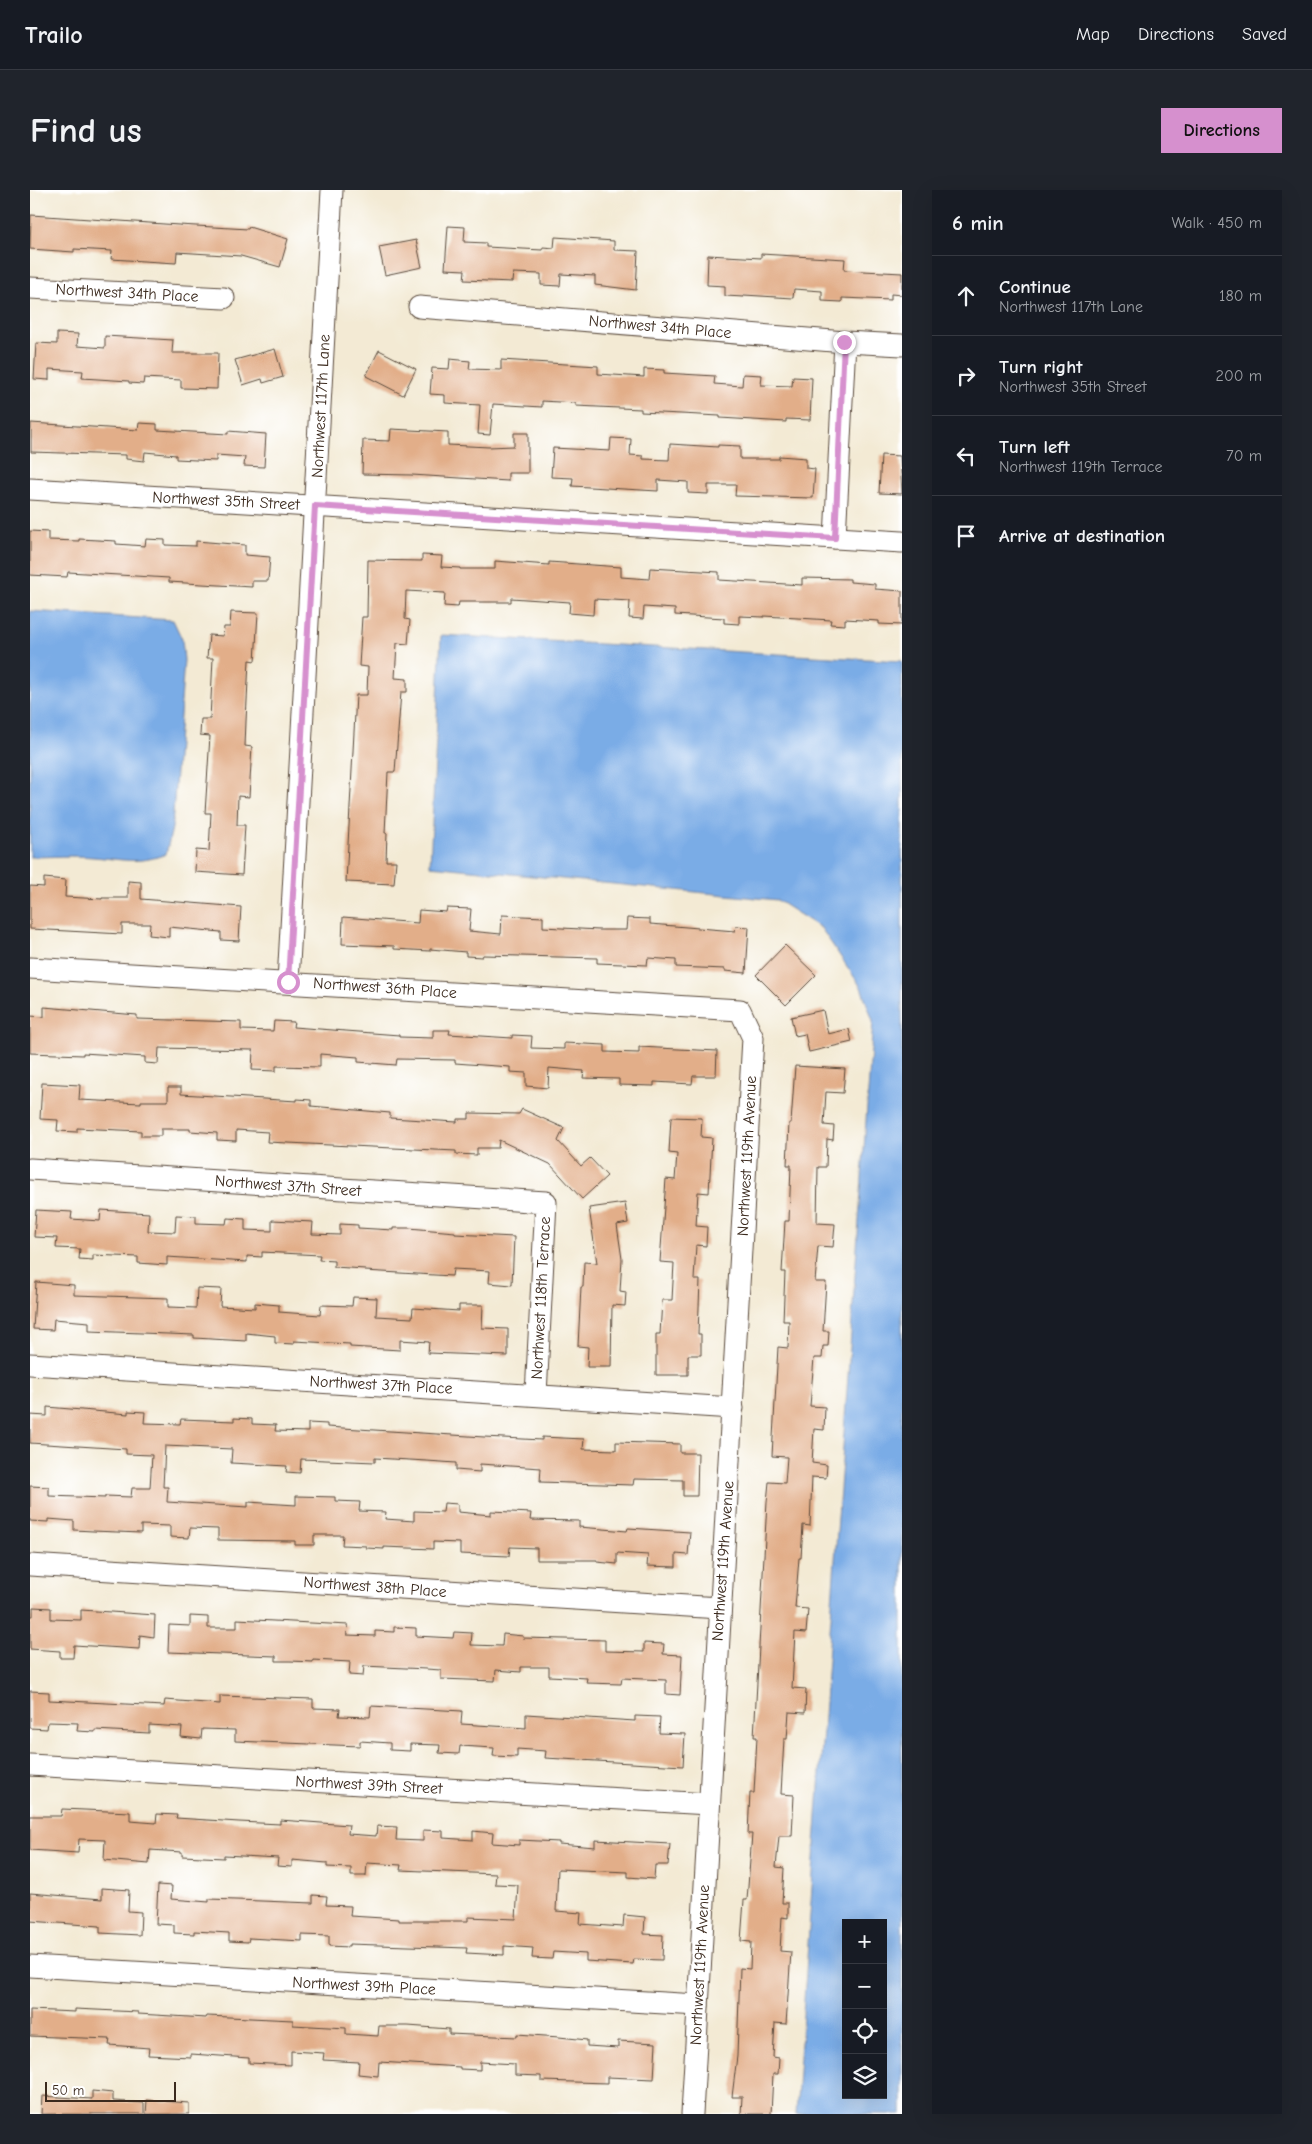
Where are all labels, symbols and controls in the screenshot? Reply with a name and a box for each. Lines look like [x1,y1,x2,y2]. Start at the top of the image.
text: Trailo [25,21,83,49]
text: Map [1076,24,1110,45]
text: Directions [1138,24,1214,45]
text: Saved [1242,24,1287,45]
button: Directions [1161,108,1282,153]
text: Find us [30,110,142,151]
text: 6 min [952,211,1004,235]
text: Walk · 450 m [1171,214,1262,232]
text: Continue [999,276,1071,298]
street label: Northwest 34th Place [55,280,199,306]
icon: ahead [952,282,980,310]
text: 180 m [1219,287,1262,305]
text: Northwest 117th Lane [999,298,1143,316]
street label: Northwest 34th Place [588,312,732,342]
route end [833,331,856,354]
street label: Northwest 117th Lane [308,334,334,478]
text: Turn right [999,356,1083,378]
icon: right [952,362,980,390]
text: 200 m [1216,367,1262,385]
text: Northwest 35th Street [999,378,1147,396]
text: Turn left [999,436,1070,458]
icon: left [952,442,980,470]
text: 70 m [1226,447,1262,465]
text: Northwest 119th Terrace [999,458,1163,476]
street label: Northwest 35th Street [152,488,301,514]
icon: arrive [952,522,980,550]
text: Arrive at destination [999,525,1165,547]
route start [277,971,300,994]
street label: Northwest 36th Place [313,974,457,1002]
street label: Northwest 119th Avenue [734,1075,760,1237]
street label: Northwest 37th Street [214,1172,362,1200]
street label: Northwest 118th Terrace [528,1216,554,1380]
street label: Northwest 37th Place [309,1372,453,1398]
street label: Northwest 119th Avenue [708,1480,738,1642]
street label: Northwest 38th Place [303,1573,447,1601]
street label: Northwest 39th Street [295,1772,444,1798]
street label: Northwest 119th Avenue [687,1884,713,2046]
map controls [842,1919,887,2099]
button: + [842,1919,887,1964]
button: − [842,1964,887,2009]
street label: Northwest 39th Place [292,1973,436,1999]
button: locate [842,2009,887,2054]
button: layers [842,2054,887,2099]
scale bar [45,2079,176,2102]
text: 50 m [52,2082,84,2099]

